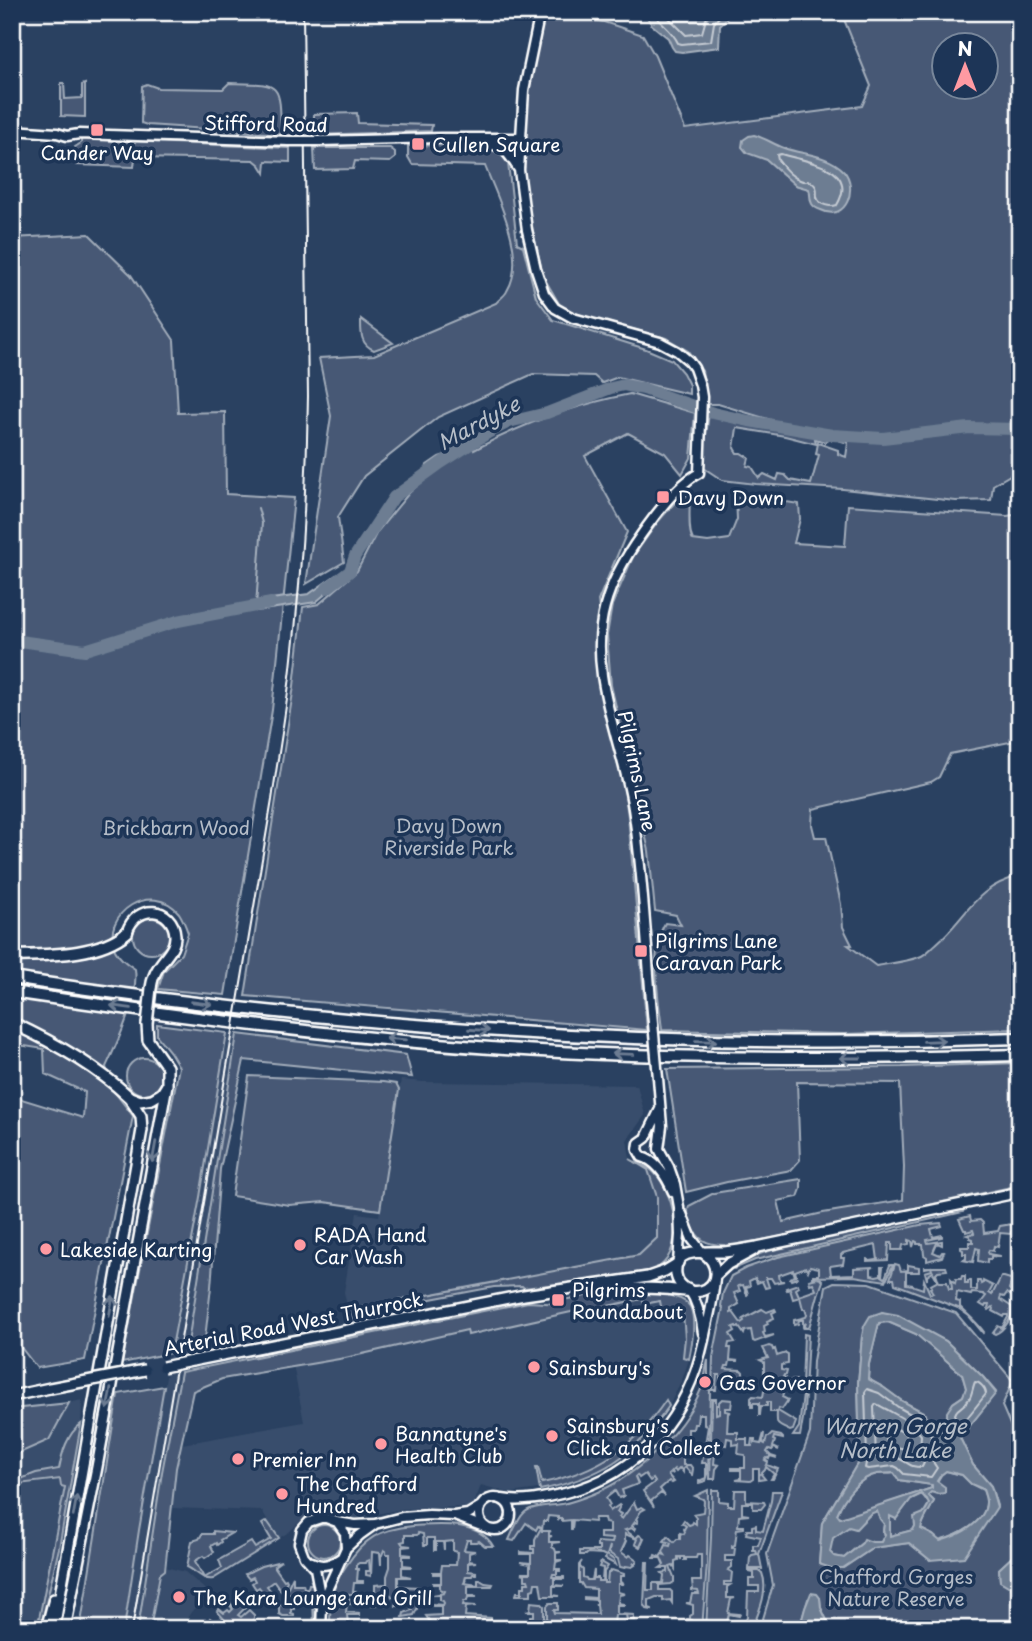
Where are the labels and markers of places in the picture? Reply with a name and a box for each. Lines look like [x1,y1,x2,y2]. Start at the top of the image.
marker: Cander Way [89,122,105,138]
place label: Cullen Square [432,130,560,158]
marker: Cullen Square [410,136,426,152]
place label: Cander Way [40,138,154,166]
place label: Davy Down [677,483,784,511]
marker: Davy Down [655,489,671,505]
place label: Pilgrims Lane Caravan Park [655,926,783,976]
marker: Pilgrims Lane Caravan Park [633,943,649,959]
place label: RADA Hand Car Wash [314,1220,427,1270]
place label: Lakeside Karting [60,1235,212,1263]
marker: RADA Hand Car Wash [292,1237,308,1253]
marker: Lakeside Karting [38,1241,54,1257]
place label: Pilgrims Roundabout [572,1275,683,1325]
marker: Pilgrims Roundabout [550,1292,566,1308]
place label: Sainsbury's [548,1353,651,1381]
marker: Sainsbury's [526,1359,542,1375]
place label: Gas Governor [719,1368,846,1396]
marker: Gas Governor [697,1374,713,1390]
place label: Sainsbury's Click and Collect [566,1411,721,1461]
place label: Bannatyne's Health Club [395,1419,507,1469]
marker: Sainsbury's Click and Collect [544,1428,560,1444]
marker: Bannatyne's Health Club [373,1436,389,1452]
place label: Premier Inn [252,1445,357,1473]
marker: Premier Inn [230,1451,246,1467]
place label: The Chafford Hundred [296,1469,418,1519]
marker: The Chafford Hundred [274,1486,290,1502]
place label: The Kara Lounge and Grill [193,1583,432,1611]
marker: The Kara Lounge and Grill [171,1589,187,1605]

